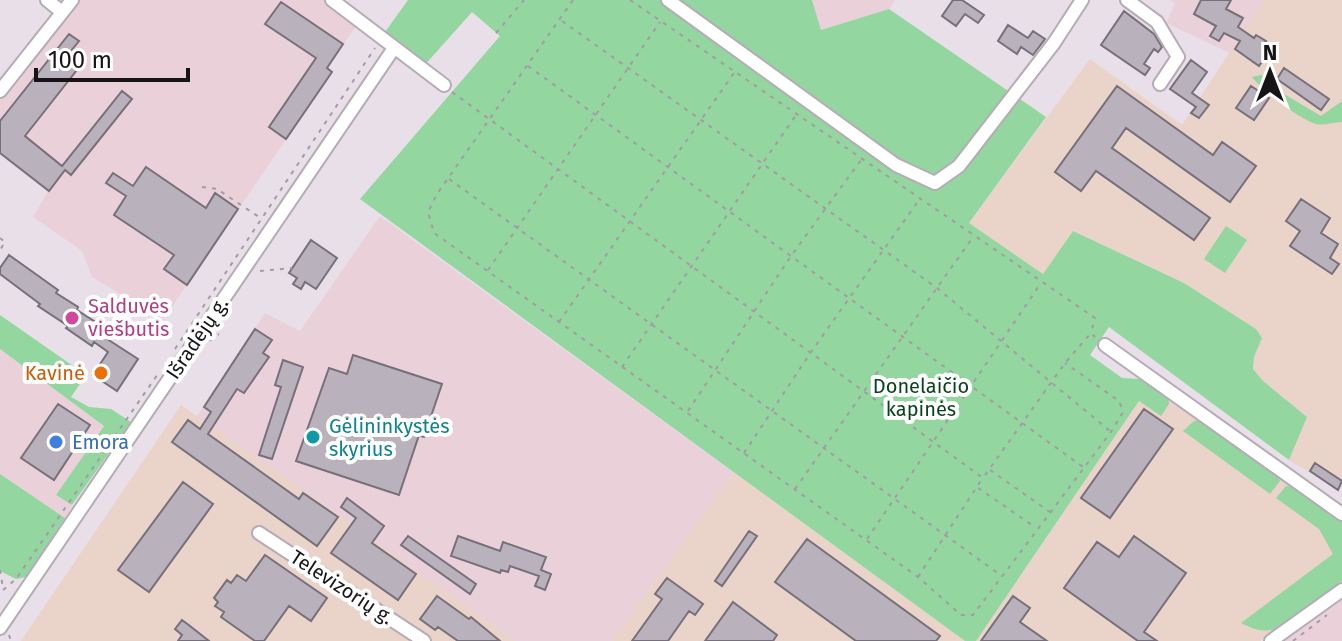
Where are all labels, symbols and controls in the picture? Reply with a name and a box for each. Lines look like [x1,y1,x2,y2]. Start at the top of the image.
scale bar [36,32,188,82]
north arrow [1230,32,1310,112]
text: N [1263,39,1277,66]
text: 100 m [48,46,112,74]
street label: Išradėjų g. [161,292,233,384]
place label: Salduvės viešbutis [88,294,169,341]
marker: Salduvės viešbutis [63,309,81,327]
place label: Kavinė [25,361,85,385]
marker: Kavinė [92,364,110,382]
park label: Donelaičio kapinės [873,374,969,421]
place label: Gėlininkystės skyrius [329,414,450,461]
marker: Gėlininkystės skyrius [304,428,322,446]
place label: Emora [72,430,129,454]
marker: Emora [47,433,65,451]
street label: Televizorių g. [286,545,398,629]

